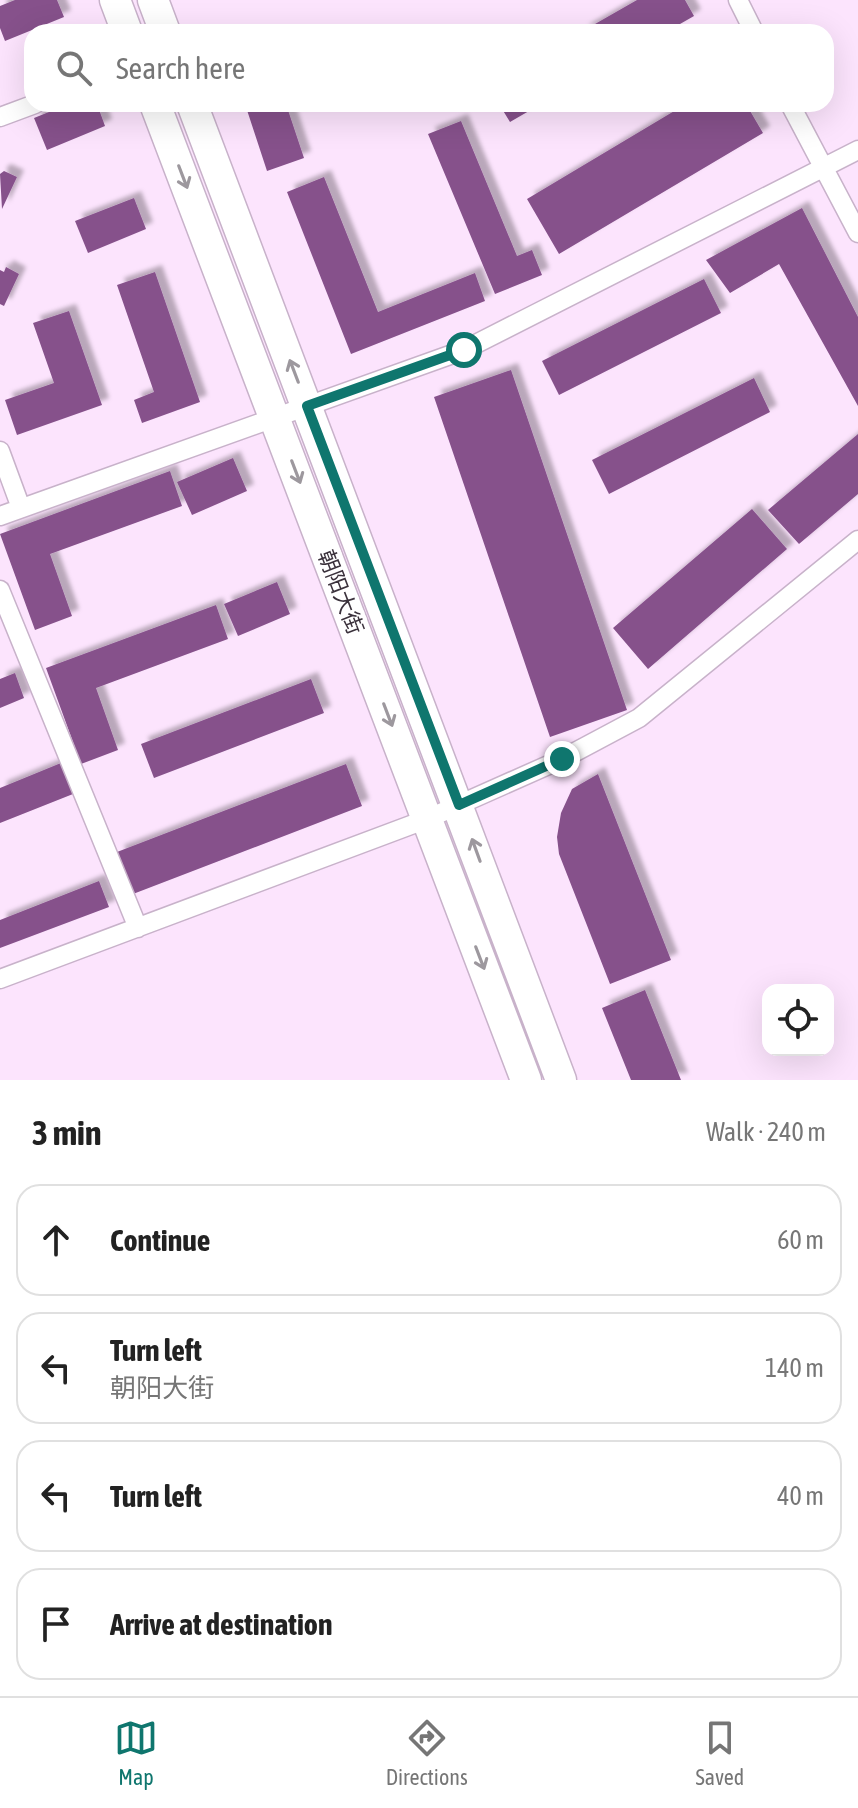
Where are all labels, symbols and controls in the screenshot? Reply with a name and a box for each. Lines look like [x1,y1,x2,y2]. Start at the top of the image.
search box [24,24,834,112]
icon: search [52,46,96,90]
text: Search here [116,51,245,85]
one-way arrow [177,164,191,189]
route start [446,332,482,368]
one-way arrow [286,359,300,384]
one-way arrow [290,459,304,484]
street label: 朝阳大街 [313,546,369,638]
one-way arrow [382,702,396,727]
route end [544,741,580,777]
one-way arrow [467,837,482,862]
one-way arrow [474,945,488,970]
map controls [762,984,834,1056]
button: locate [762,984,834,1056]
text: 3 min [32,1113,101,1152]
text: Walk · 240 m [706,1117,826,1147]
icon: ahead [34,1218,78,1262]
text: Continue [110,1223,210,1257]
text: 60 m [777,1225,824,1255]
text: Turn left [110,1333,202,1367]
icon: left [34,1346,78,1390]
text: 140 m [765,1353,824,1383]
text: 朝阳大街 [110,1373,214,1403]
icon: left [34,1474,78,1518]
text: Turn left [110,1479,202,1513]
text: 40 m [777,1481,824,1511]
icon: arrive [34,1602,78,1646]
text: Arrive at destination [110,1607,332,1641]
tab: Map [114,1716,158,1790]
tab: Directions [386,1716,468,1790]
tab: Saved [695,1716,744,1790]

